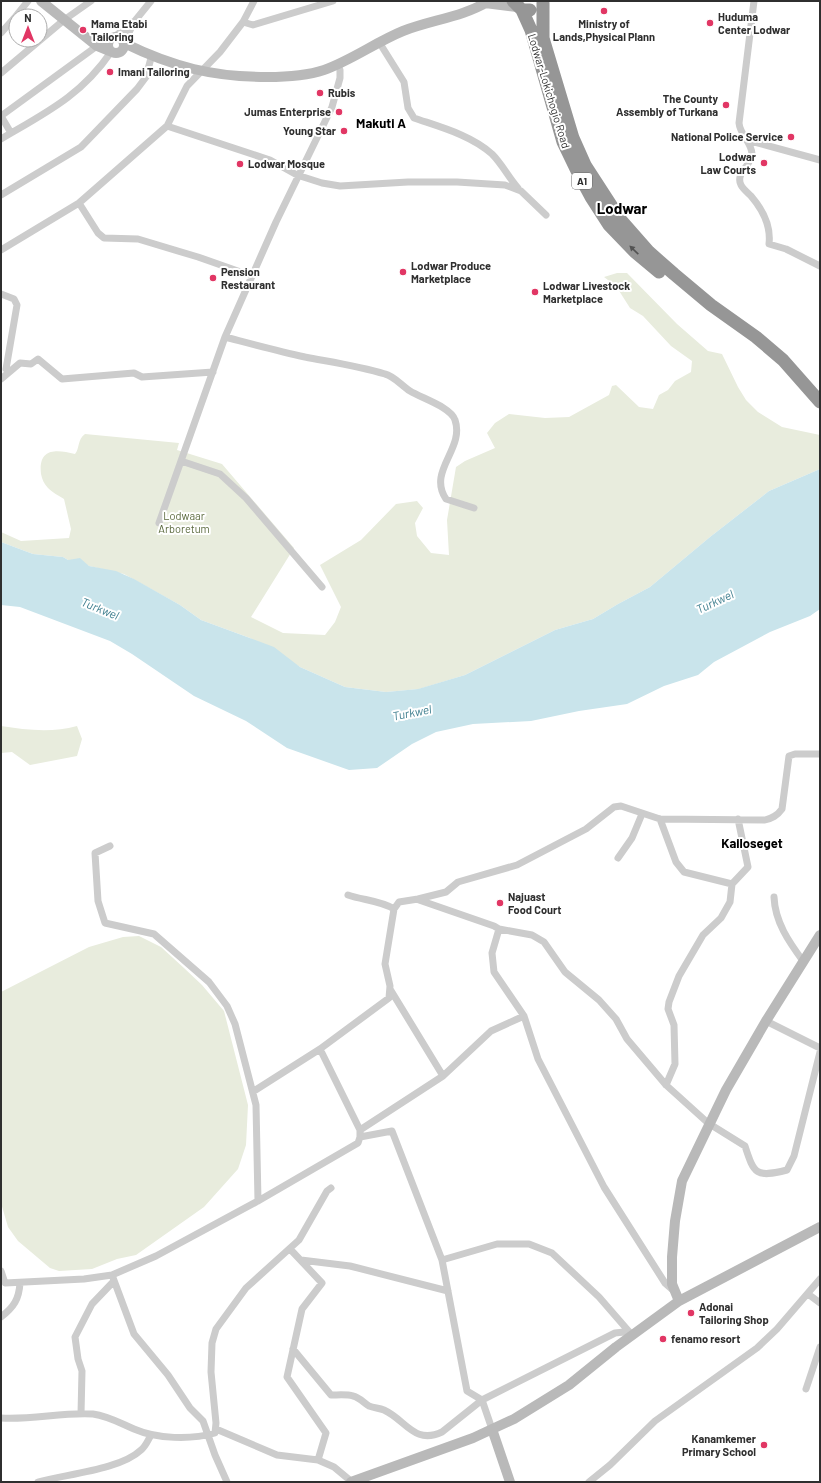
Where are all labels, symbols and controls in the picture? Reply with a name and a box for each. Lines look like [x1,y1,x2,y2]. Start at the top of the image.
marker: Ministry of Lands,Physical Plann [599,6,609,16]
north arrow [8,8,48,48]
place label: Huduma Center Lodwar [718,10,791,36]
text: N [24,11,32,24]
place label: Mama Etabi Tailoring [91,17,148,43]
place label: Ministry of Lands,Physical Plann [553,17,655,43]
marker: Huduma Center Lodwar [705,18,715,28]
marker: Mama Etabi Tailoring [78,25,88,35]
street label: Lodwar-Lokichogio Road [526,32,573,150]
place label: Imani Tailoring [118,65,190,78]
marker: Imani Tailoring [105,67,115,77]
place label: Rubis [328,86,356,99]
marker: Rubis [315,88,325,98]
place label: The County Assembly of Turkana [616,92,718,118]
marker: The County Assembly of Turkana [721,100,731,110]
place label: Jumas Enterprise [244,105,331,118]
marker: Jumas Enterprise [334,107,344,117]
district label: Makuti A [356,115,406,131]
place label: Young Star [283,124,337,137]
marker: Young Star [339,126,349,136]
place label: National Police Service [671,130,783,143]
marker: National Police Service [786,132,796,142]
place label: Lodwar Law Courts [700,150,757,176]
place label: Lodwar Mosque [248,157,325,170]
marker: Lodwar Law Courts [759,158,769,168]
marker: Lodwar Mosque [235,159,245,169]
road number: A1 [572,173,592,189]
district label: Lodwar [597,199,647,217]
one-way arrow [629,245,639,255]
place label: Lodwar Produce Marketplace [411,259,491,285]
place label: Pension Restaurant [221,265,275,291]
marker: Lodwar Produce Marketplace [398,267,408,277]
marker: Pension Restaurant [208,273,218,283]
place label: Lodwar Livestock Marketplace [543,279,630,305]
marker: Lodwar Livestock Marketplace [530,287,540,297]
park label: Lodwaar Arboretum [158,509,210,535]
water label: Turkwel [694,586,736,616]
water label: Turkwel [79,594,122,622]
water label: Turkwel [391,701,433,723]
district label: Kailoseget [721,835,783,851]
place label: Najuast Food Court [508,890,561,916]
marker: Najuast Food Court [495,898,505,908]
place label: Adonai Tailoring Shop [699,1300,769,1326]
marker: Adonai Tailoring Shop [686,1308,696,1318]
place label: fenamo resort [671,1332,740,1345]
marker: fenamo resort [658,1334,668,1344]
place label: Kanamkemer Primary School [682,1432,757,1458]
marker: Kanamkemer Primary School [759,1440,769,1450]

